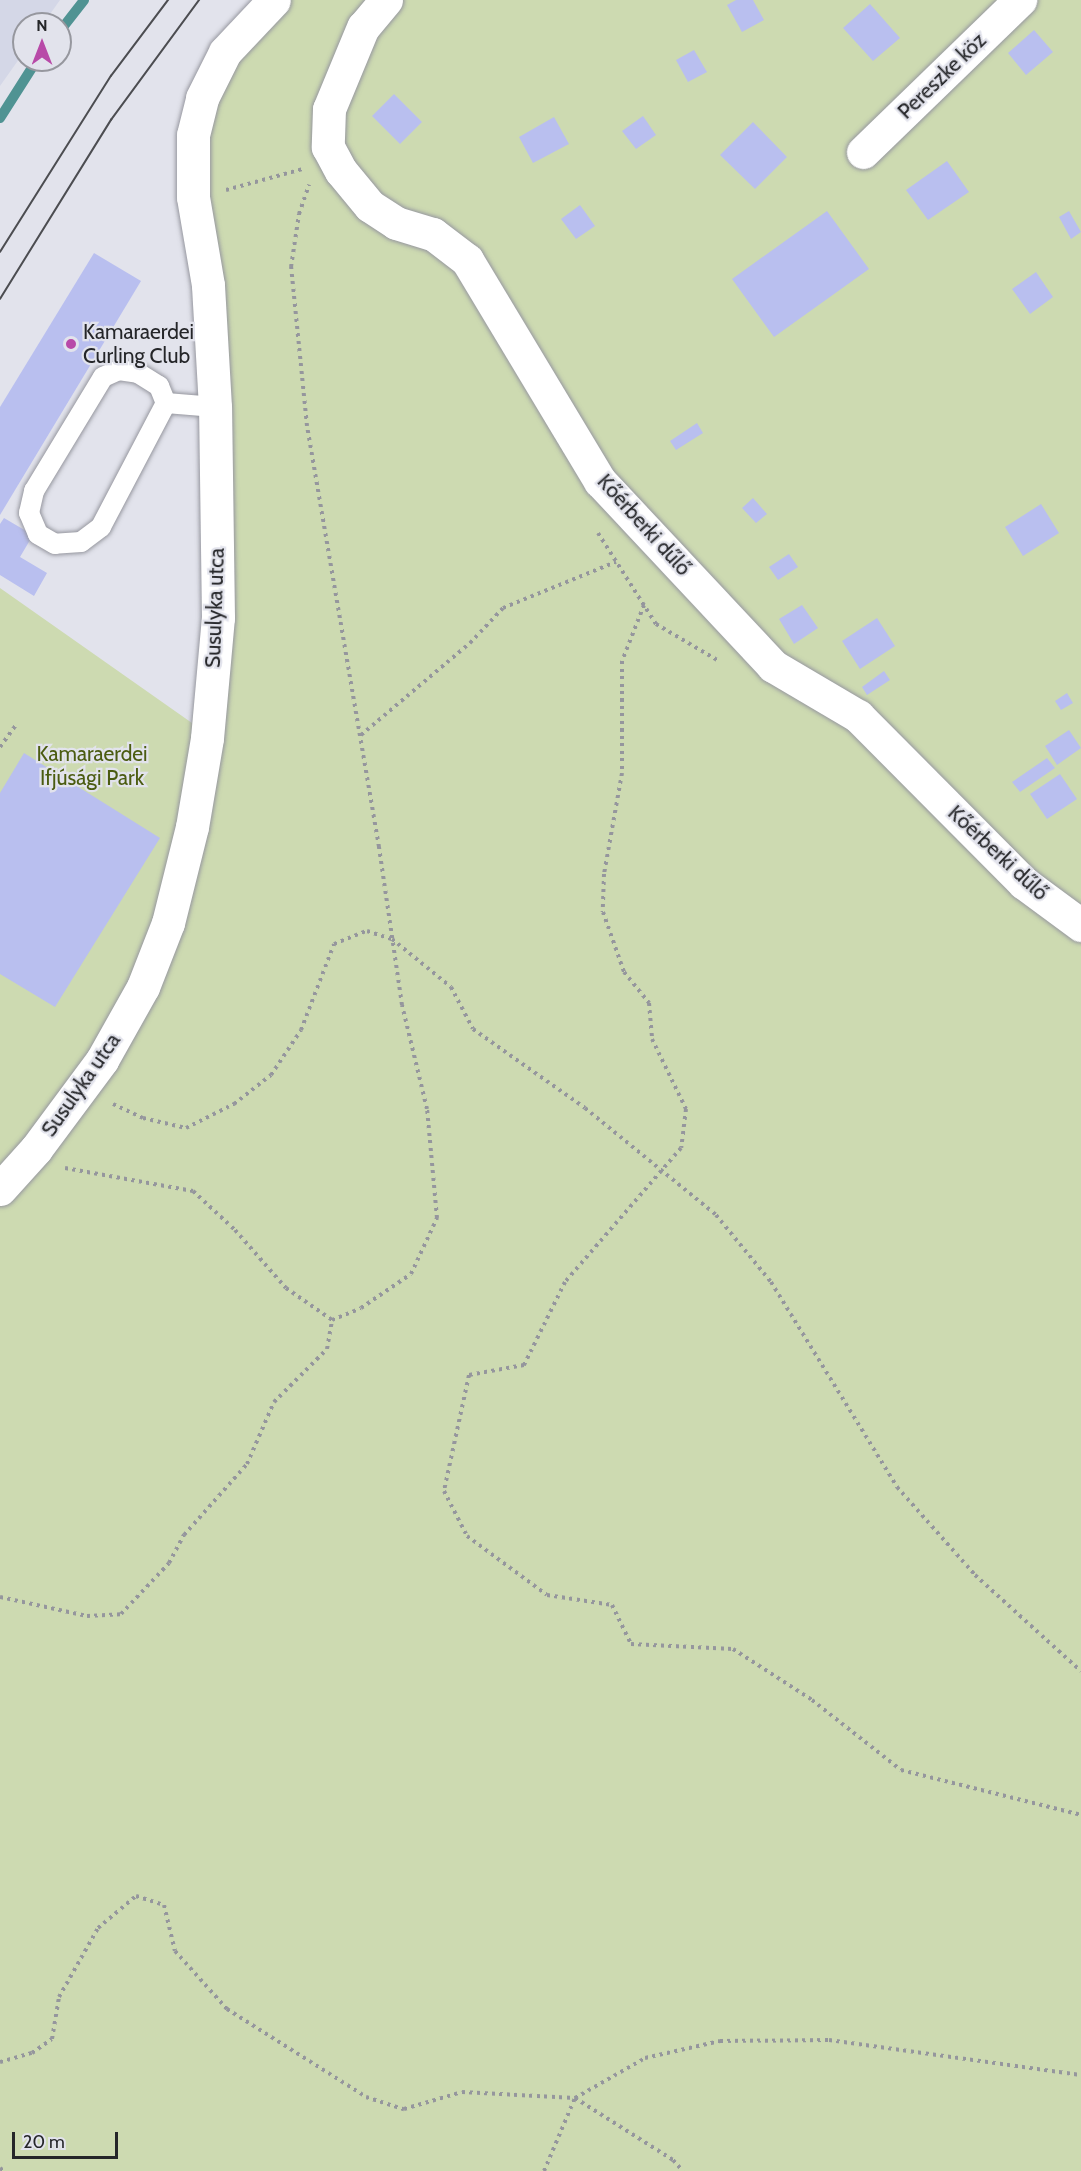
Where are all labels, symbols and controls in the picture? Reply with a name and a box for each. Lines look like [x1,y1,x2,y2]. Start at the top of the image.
north arrow [12,12,72,72]
text: N [36,16,48,35]
street label: Pereszke köz [893,28,991,124]
place label: Kamaraerdei Curling Club [83,319,194,369]
marker: Kamaraerdei Curling Club [64,337,78,351]
street label: Kőérberki dűlő [592,469,696,581]
street label: Susulyka utca [200,548,230,668]
park label: Kamaraerdei Ifjúsági Park [36,741,148,791]
street label: Kőérberki dűlő [943,800,1053,906]
street label: Susulyka utca [36,1029,126,1141]
scale bar [15,2120,122,2158]
text: 20 m [23,2131,65,2153]

